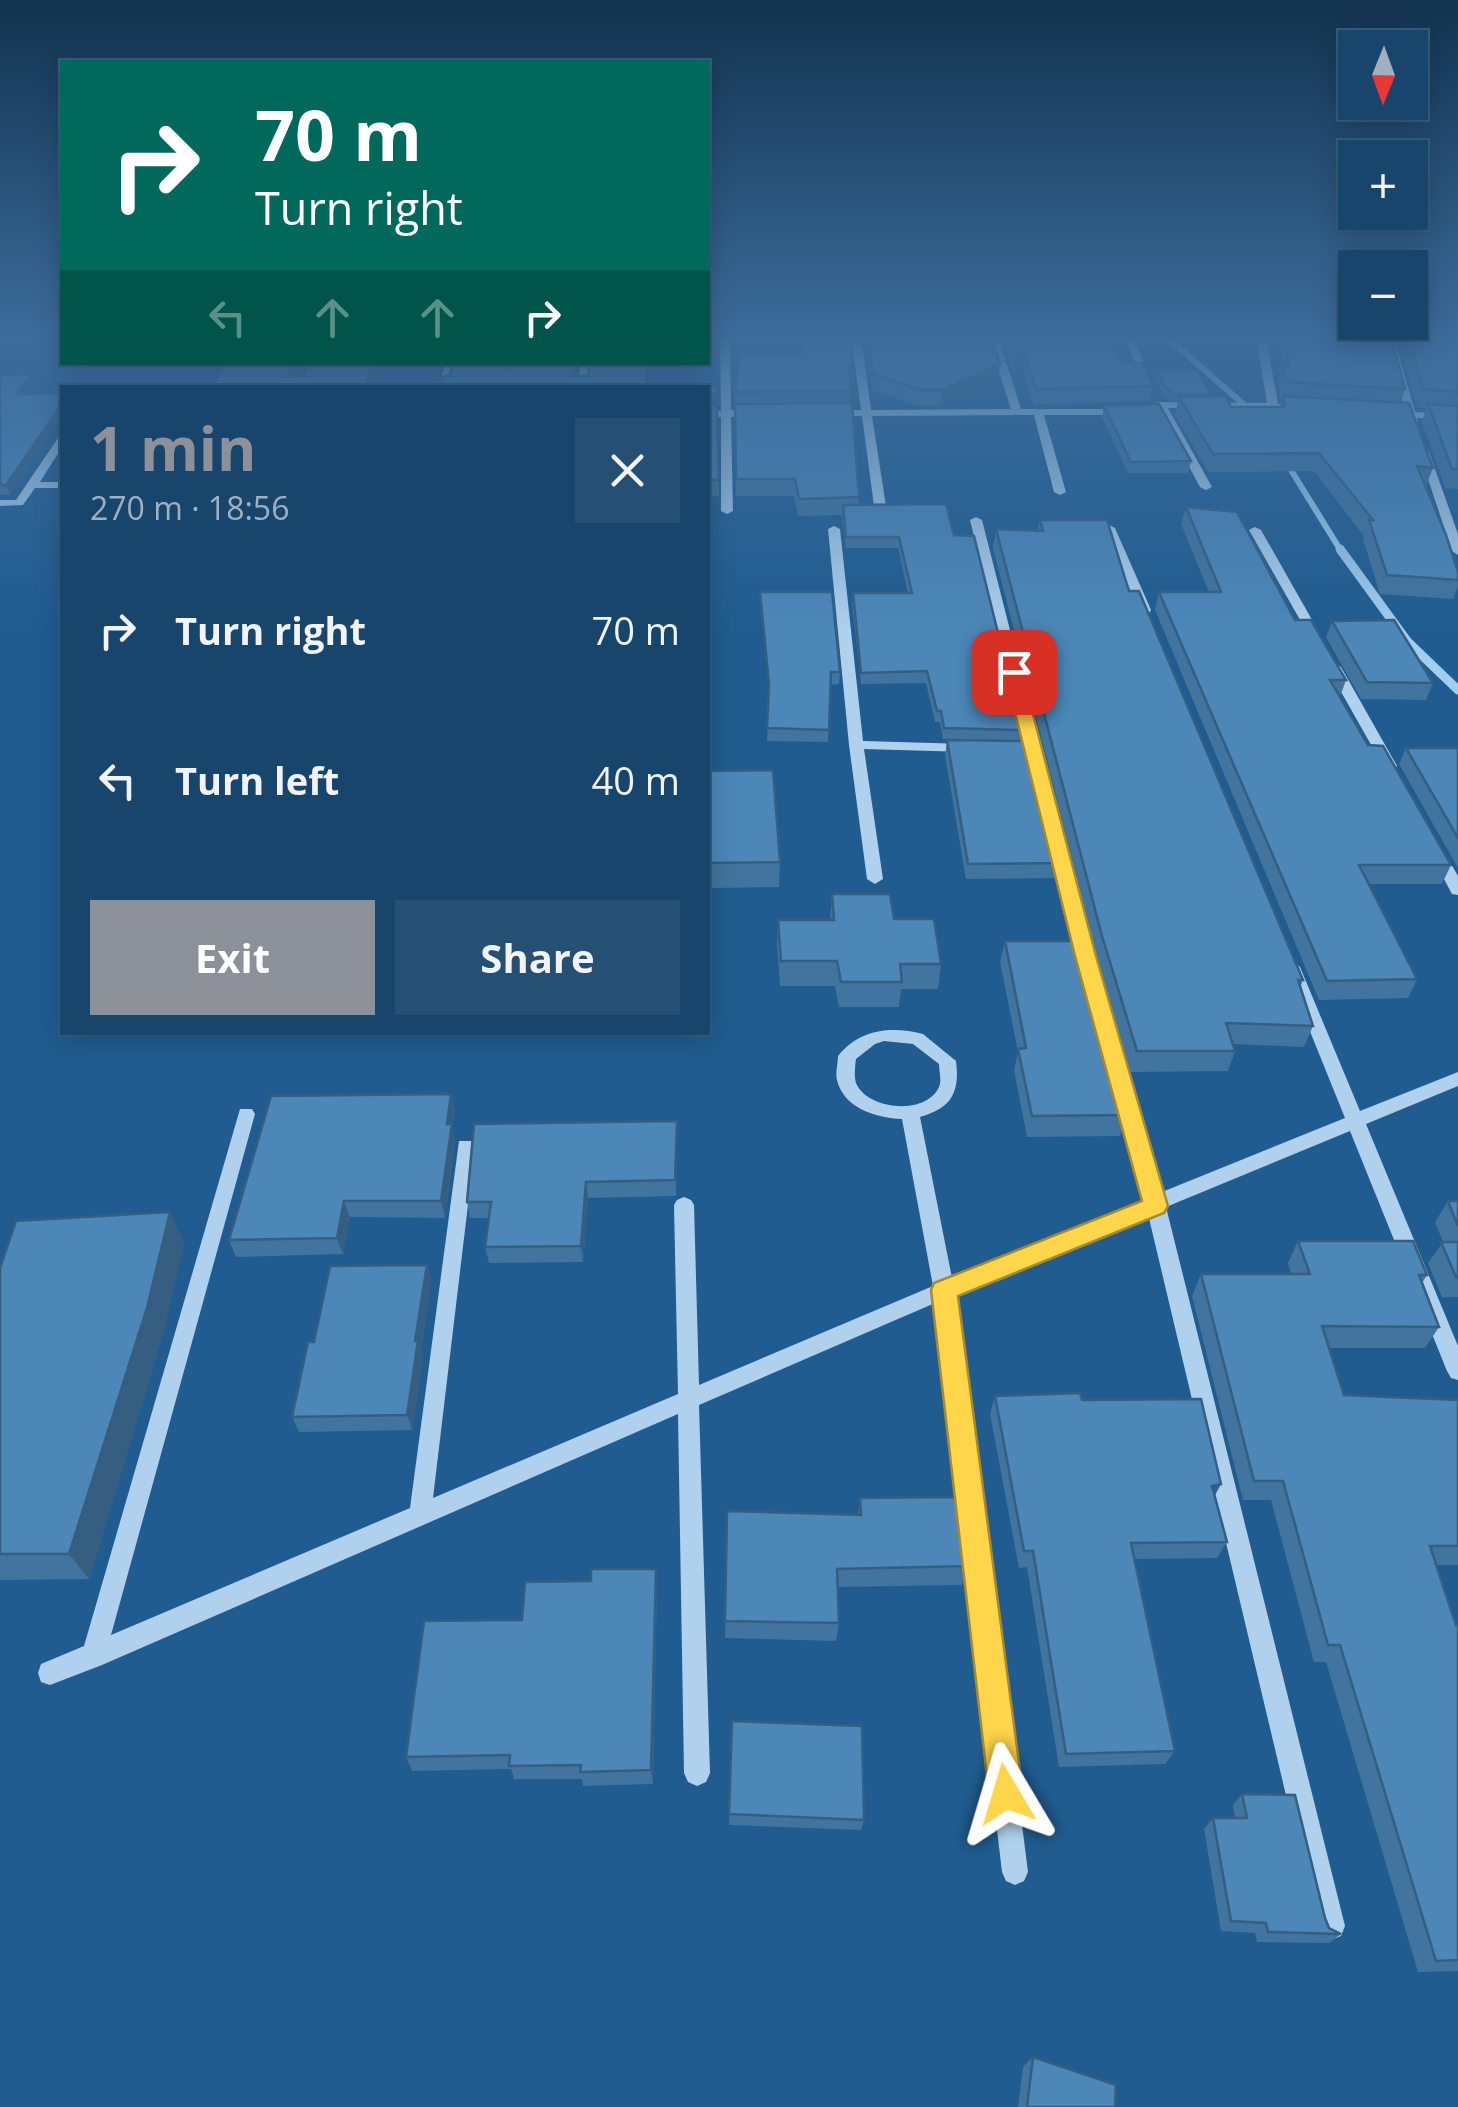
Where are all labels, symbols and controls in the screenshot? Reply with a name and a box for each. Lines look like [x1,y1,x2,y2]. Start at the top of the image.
north arrow [1338,30,1428,120]
map controls [1338,30,1428,340]
text: 70 m [255,86,422,182]
icon: right [90,100,220,230]
button: + [1338,140,1428,230]
text: Turn right [255,177,463,238]
button: − [1338,250,1428,340]
icon: left [200,290,255,345]
icon: ahead [305,290,360,345]
icon: ahead [410,290,465,345]
icon: right [515,290,570,345]
text: 1 min [90,407,257,489]
button: close [575,418,680,523]
text: 270 m · 18:56 [90,486,289,529]
icon: right [90,603,145,658]
text: Turn right [175,604,366,656]
text: 70 m [591,604,680,656]
pin [972,630,1057,715]
icon: arrive [987,645,1042,700]
icon: left [90,753,145,808]
text: Turn left [175,754,339,806]
text: 40 m [591,754,680,806]
button: Exit [90,900,375,1015]
button: Share [395,900,680,1015]
position arrow [954,1742,1058,1846]

